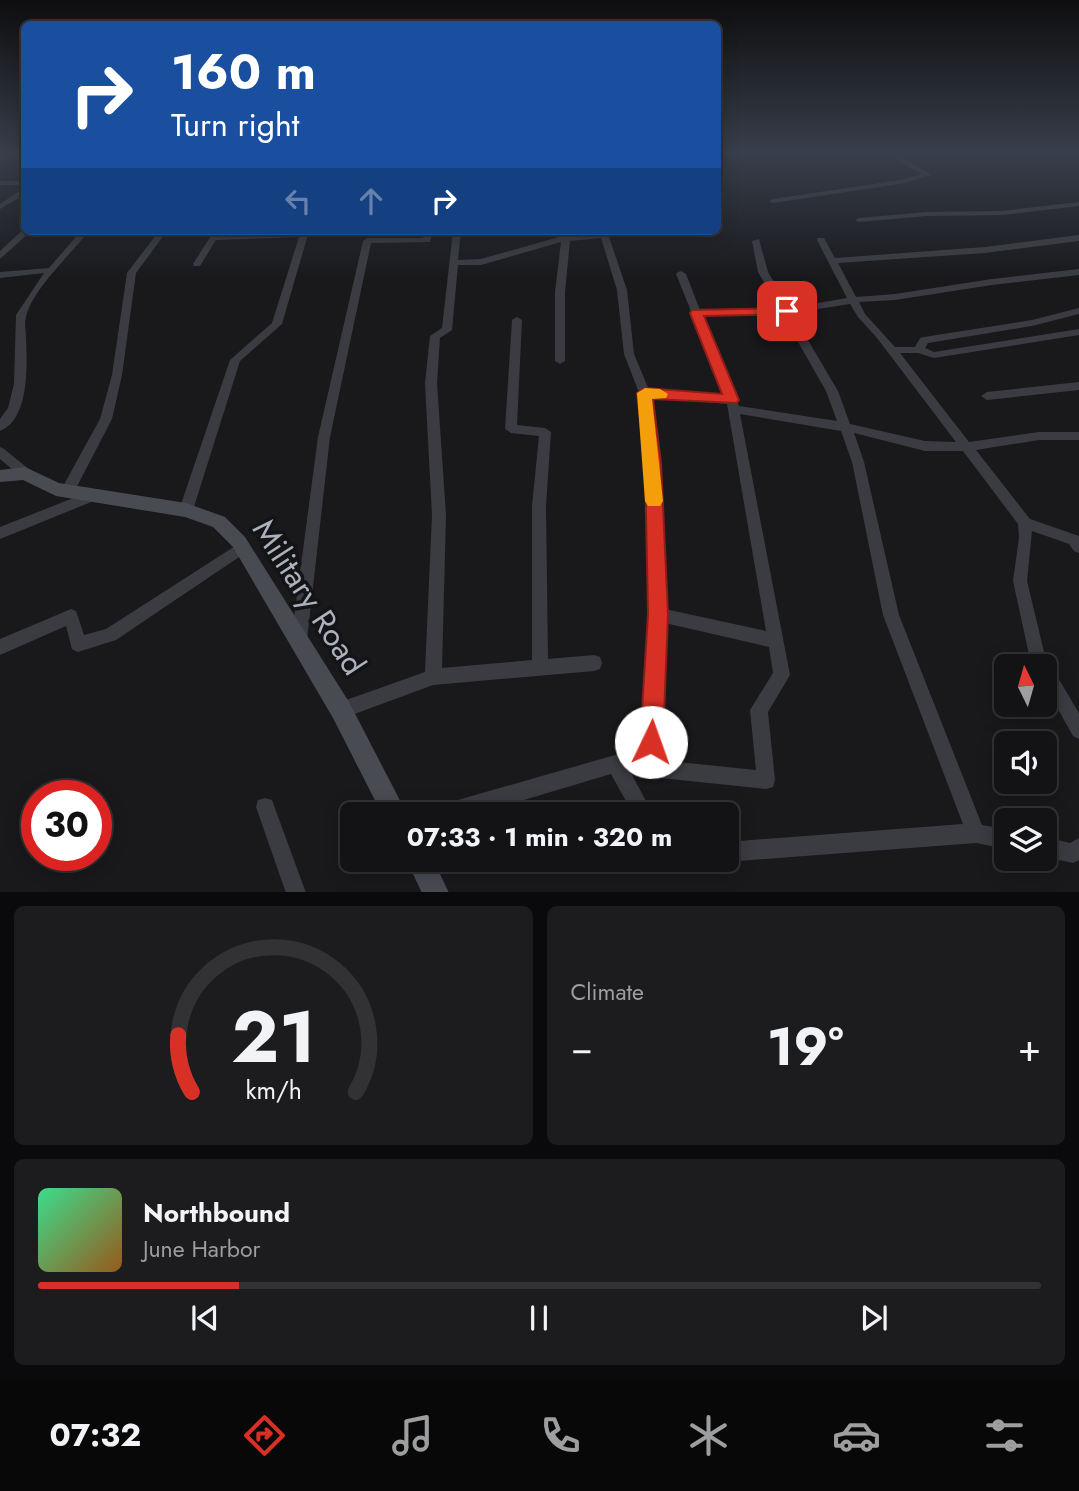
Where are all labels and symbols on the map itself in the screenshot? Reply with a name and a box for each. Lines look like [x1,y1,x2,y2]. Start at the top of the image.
pin [757,281,817,341]
street label: Military Road [241,510,377,684]
north arrow [994,654,1057,718]
position arrow [614,705,688,779]
speed limit sign: 30 [21,780,112,871]

